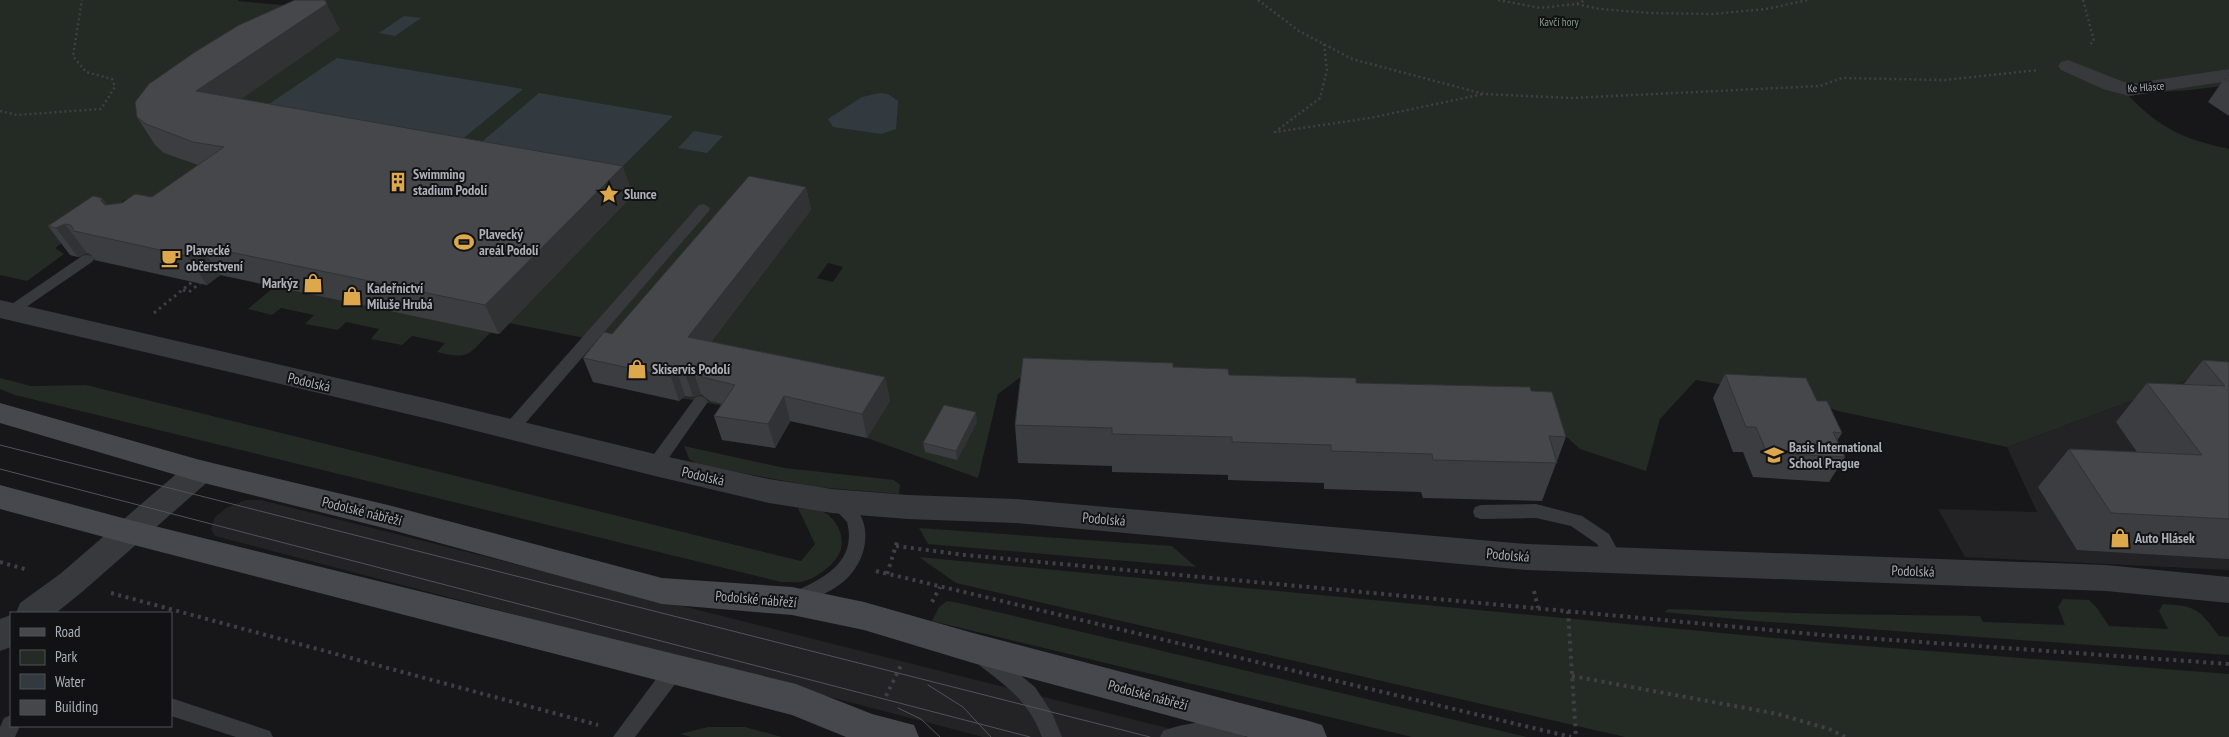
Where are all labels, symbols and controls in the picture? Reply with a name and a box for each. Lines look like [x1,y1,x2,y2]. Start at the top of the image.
park label: Kavčí hory [1539,15,1579,29]
street label: Ke Hlásce [2127,78,2165,96]
place label: Swimming stadium Podolí [413,165,488,199]
building icon: Swimming stadium Podolí [387,171,409,193]
place icon: Slunce [598,183,620,205]
place label: Slunce [624,185,657,203]
place label: Plavecký areál Podolí [479,225,539,259]
sports icon: Plavecký areál Podolí [453,231,475,253]
place label: Plavecké občerstvení [186,241,244,275]
cafe icon: Plavecké občerstvení [160,247,182,269]
shop icon: Markýz [302,272,324,294]
place label: Markýz [262,274,298,292]
place label: Kadeřnictví Miluše Hrubá [367,279,433,313]
shop icon: Kadeřnictví Miluše Hrubá [341,285,363,307]
shop icon: Skiservis Podolí [626,358,648,380]
place label: Skiservis Podolí [652,360,731,378]
street label: Podolská [286,368,332,396]
place label: Basis International School Prague [1789,438,1883,472]
school or university icon: Basis International School Prague [1763,444,1785,466]
street label: Podolská [680,462,726,490]
street label: Podolské nábřeží [320,492,404,530]
street label: Podolská [1082,508,1126,530]
shop icon: Auto Hlásek [2109,527,2131,549]
place label: Auto Hlásek [2134,529,2195,547]
street label: Podolská [1486,544,1530,566]
street label: Podolská [1891,561,1935,581]
street label: Podolské nábřeží [715,586,797,612]
legend [10,612,172,727]
text: Road [55,622,81,641]
text: Park [55,647,77,666]
text: Water [55,672,86,691]
street label: Podolské nábřeží [1106,676,1190,714]
text: Building [55,697,98,716]

